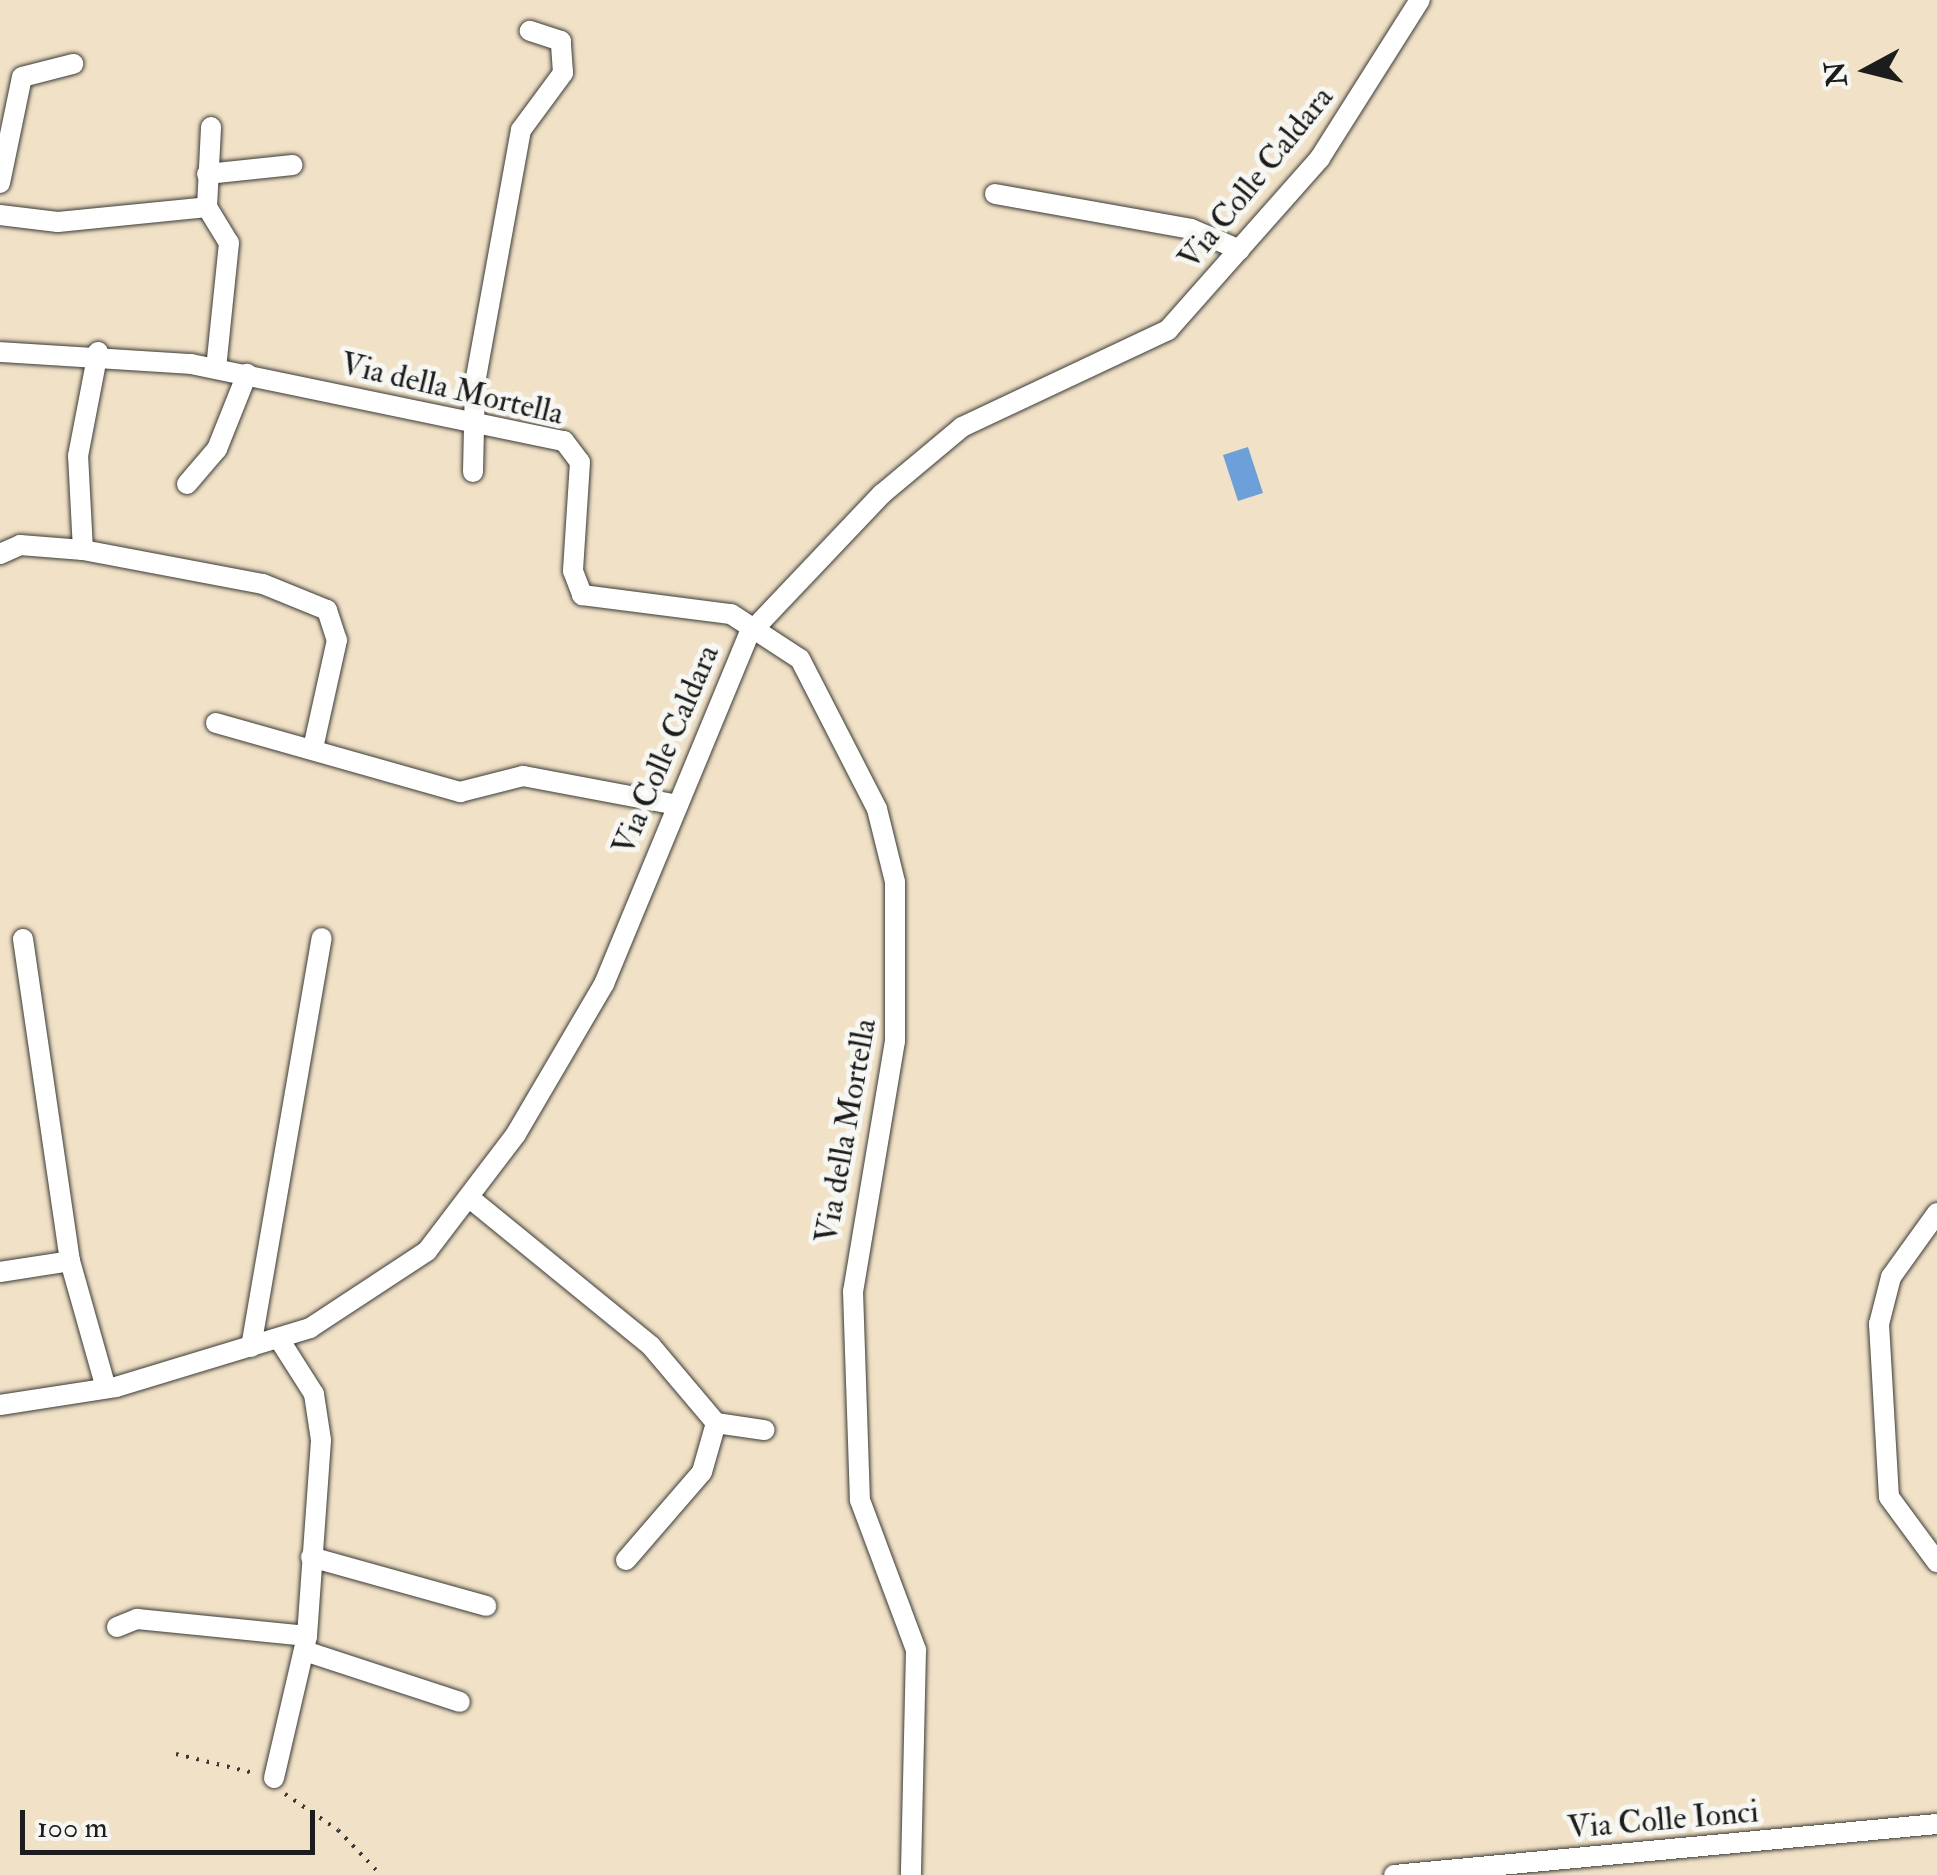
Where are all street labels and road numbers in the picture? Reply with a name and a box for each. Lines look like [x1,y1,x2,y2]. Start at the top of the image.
street label: Via Colle Caldara [1170,79,1342,277]
street label: Via della Mortella [337,345,567,433]
street label: Via Colle Caldara [604,639,728,861]
street label: Via della Mortella [807,1016,885,1246]
street label: Via Colle Ionci [1566,1793,1760,1847]

